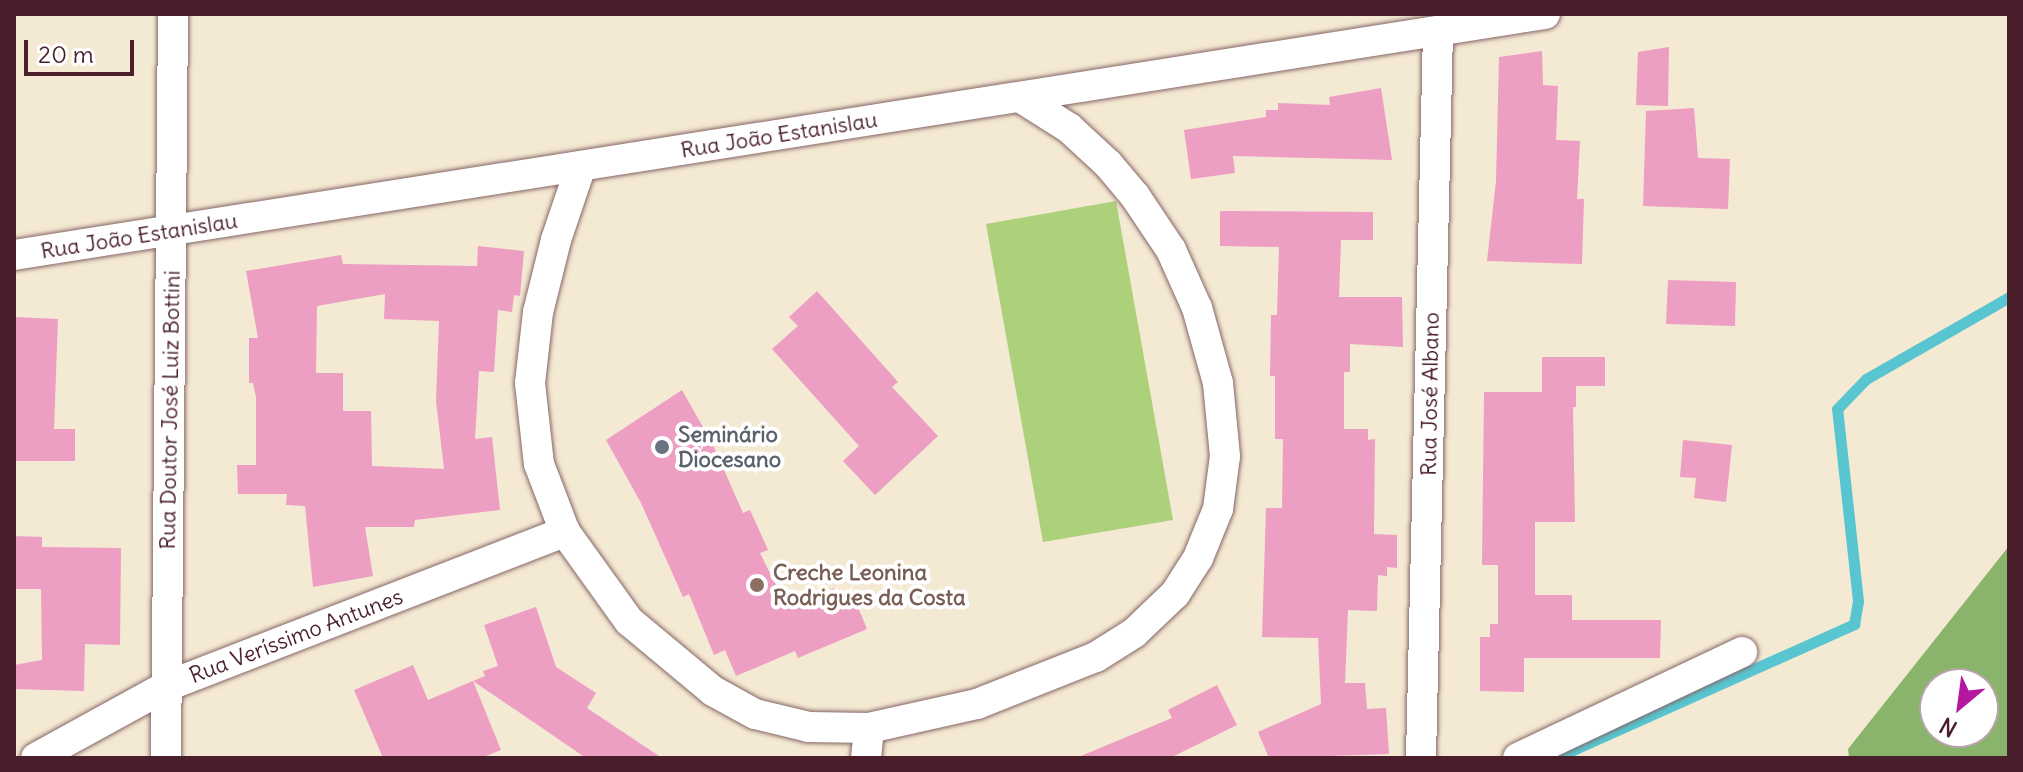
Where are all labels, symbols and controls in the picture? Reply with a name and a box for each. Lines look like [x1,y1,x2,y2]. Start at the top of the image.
scale bar [28,24,138,74]
text: 20 m [38,39,94,69]
street label: Rua João Estanislau [679,106,879,164]
street label: Rua João Estanislau [39,207,239,265]
street label: Rua Doutor José Luiz Bottini [154,270,186,550]
street label: Rua José Albano [1415,312,1445,476]
place label: Seminário Diocesano [678,421,781,472]
marker: Seminário Diocesano [653,438,671,456]
place label: Creche Leonina Rodrigues da Costa [773,559,965,610]
marker: Creche Leonina Rodrigues da Costa [748,576,766,594]
street label: Rua Veríssimo Antunes [186,583,406,689]
north arrow [1919,668,1999,748]
text: N [1935,711,1962,743]

